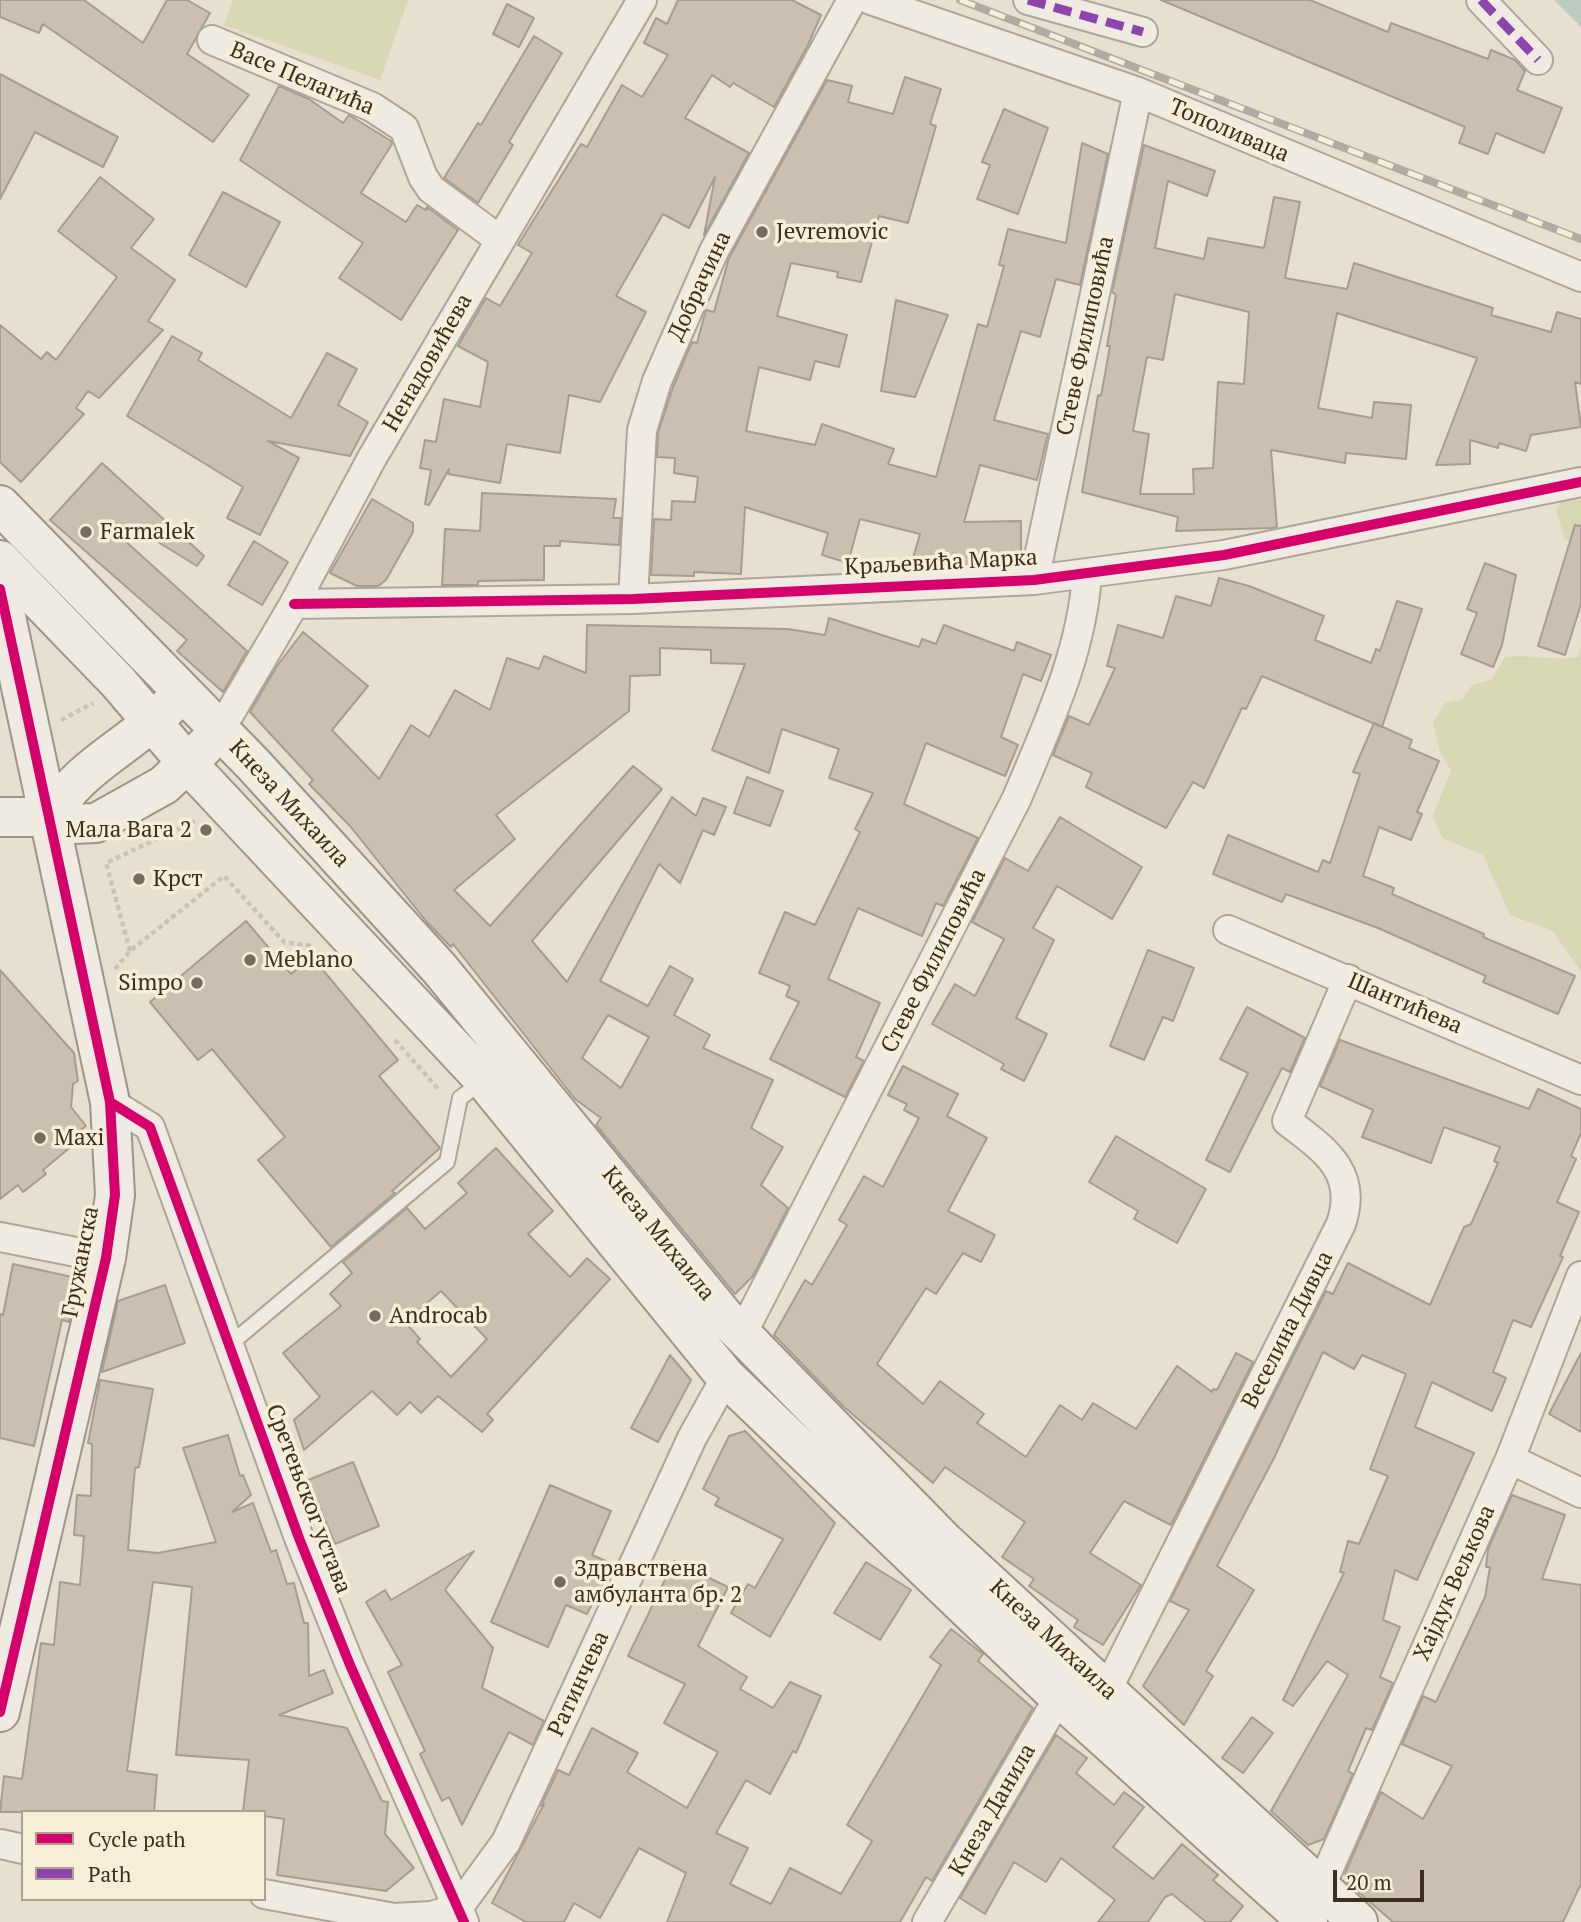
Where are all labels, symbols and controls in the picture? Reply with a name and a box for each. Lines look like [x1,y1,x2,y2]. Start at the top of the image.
street label: Васе Пелагића [226,36,378,122]
street label: Тополиваца [1165,93,1293,169]
place label: Jevremovic [776,218,889,246]
marker: Jevremovic [754,224,770,240]
street label: Добрачина [663,227,737,345]
street label: Стеве Филиповића [1051,234,1121,438]
street label: Ненадовићева [377,289,479,437]
place label: Farmalek [100,518,195,546]
marker: Farmalek [78,524,94,540]
street label: Краљевића Марка [844,544,1038,582]
street label: Кнеза Михаила [223,734,355,874]
place label: Мала Вага 2 [66,816,192,844]
marker: Мала Вага 2 [198,822,214,838]
street label: Стеве Филиповића [876,864,992,1058]
place label: Крст [153,865,203,893]
marker: Крст [131,871,147,887]
place label: Meblano [264,946,353,974]
marker: Meblano [242,952,258,968]
street label: Шантићева [1344,968,1466,1040]
place label: Simpo [118,969,183,997]
marker: Simpo [189,975,205,991]
place label: Maxi [54,1124,104,1152]
marker: Maxi [32,1130,48,1146]
street label: Кнеза Михаила [596,1161,720,1307]
street label: Гружанска [57,1204,105,1320]
street label: Веселина Дивца [1236,1247,1340,1413]
place label: Androcab [389,1302,488,1330]
marker: Androcab [367,1308,383,1324]
street label: Сретењског устава [259,1401,357,1597]
street label: Хајдук Вељкова [1408,1501,1502,1665]
place label: Здравствена амбуланта бр. 2 [574,1555,742,1609]
marker: Здравствена амбуланта бр. 2 [552,1574,568,1590]
street label: Кнеза Михаила [983,1574,1123,1706]
street label: Ратинчева [543,1627,615,1741]
street label: Кнеза Данила [944,1739,1042,1881]
legend [21,1810,266,1901]
text: Cycle path [88,1825,186,1853]
scale bar [1336,1856,1427,1900]
text: Path [88,1860,131,1888]
text: 20 m [1346,1868,1392,1896]

